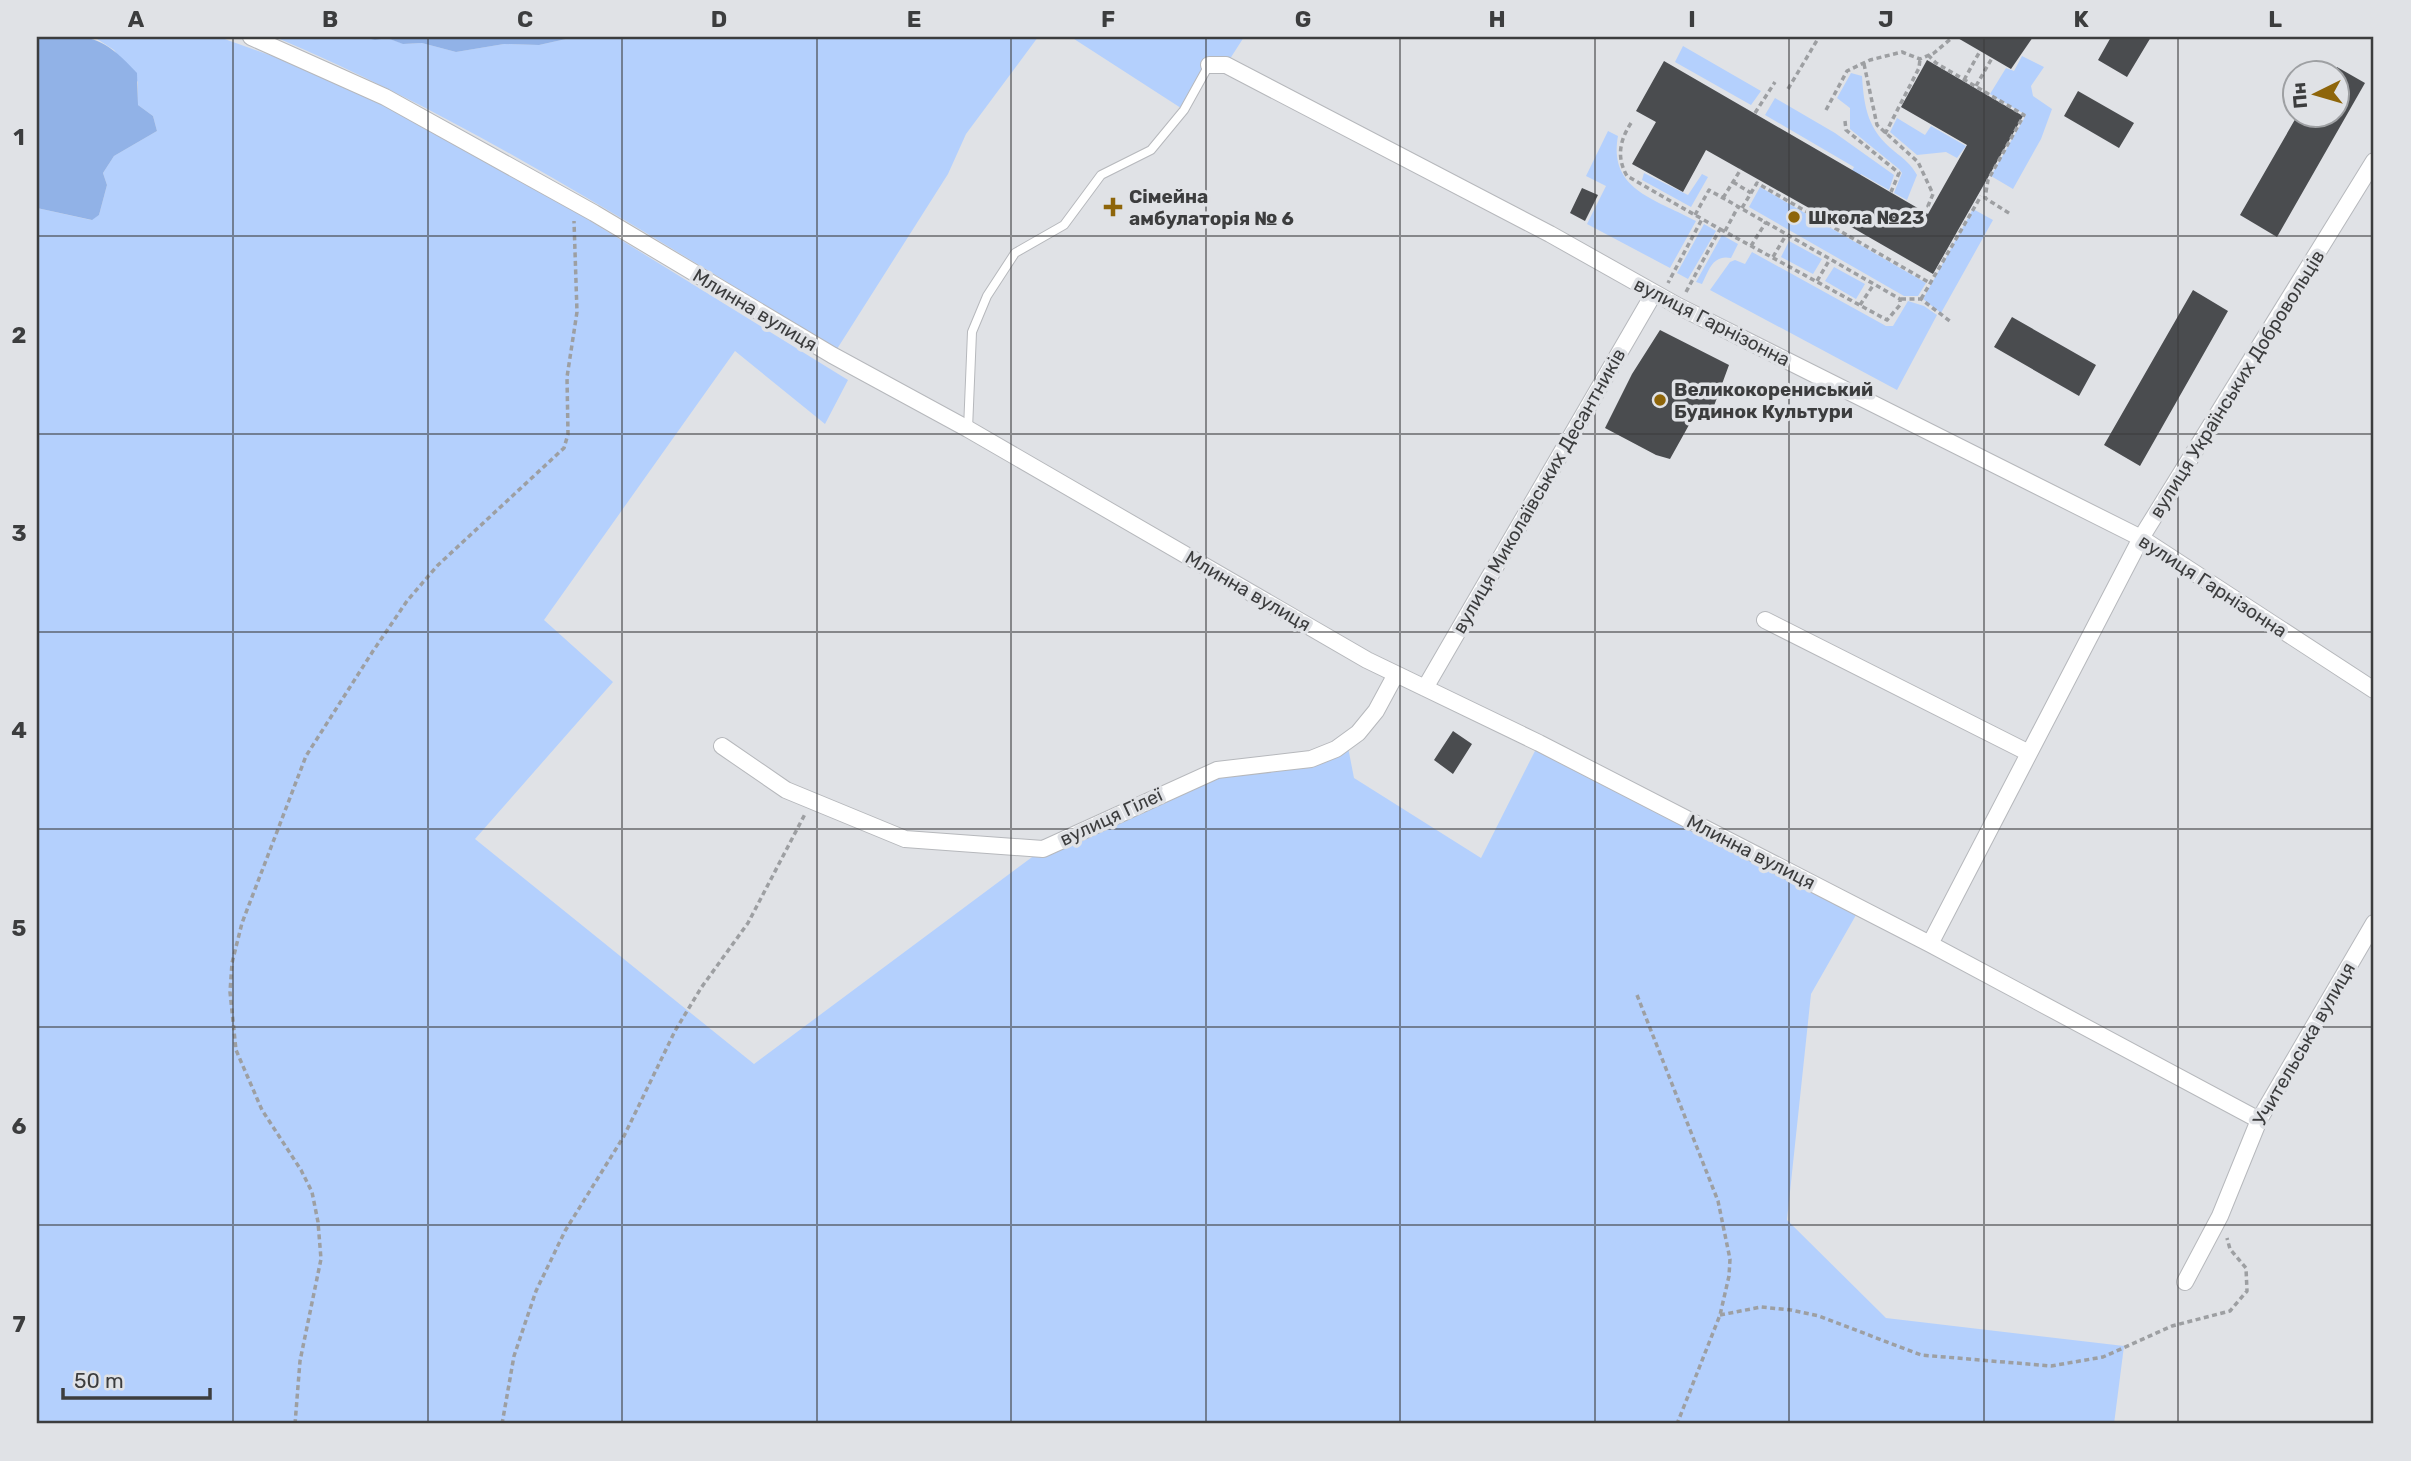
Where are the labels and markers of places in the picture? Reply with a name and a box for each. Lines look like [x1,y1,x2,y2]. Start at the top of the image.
place label: Сімейна амбулаторія № 6 [1129,185,1294,230]
marker: Сімейна амбулаторія № 6 [1103,197,1123,217]
place label: Школа №23 [1808,206,1925,229]
marker: Школа №23 [1786,209,1802,225]
place label: Великокорениський Будинок Культури [1674,378,1873,423]
marker: Великокорениський Будинок Культури [1652,392,1668,408]

